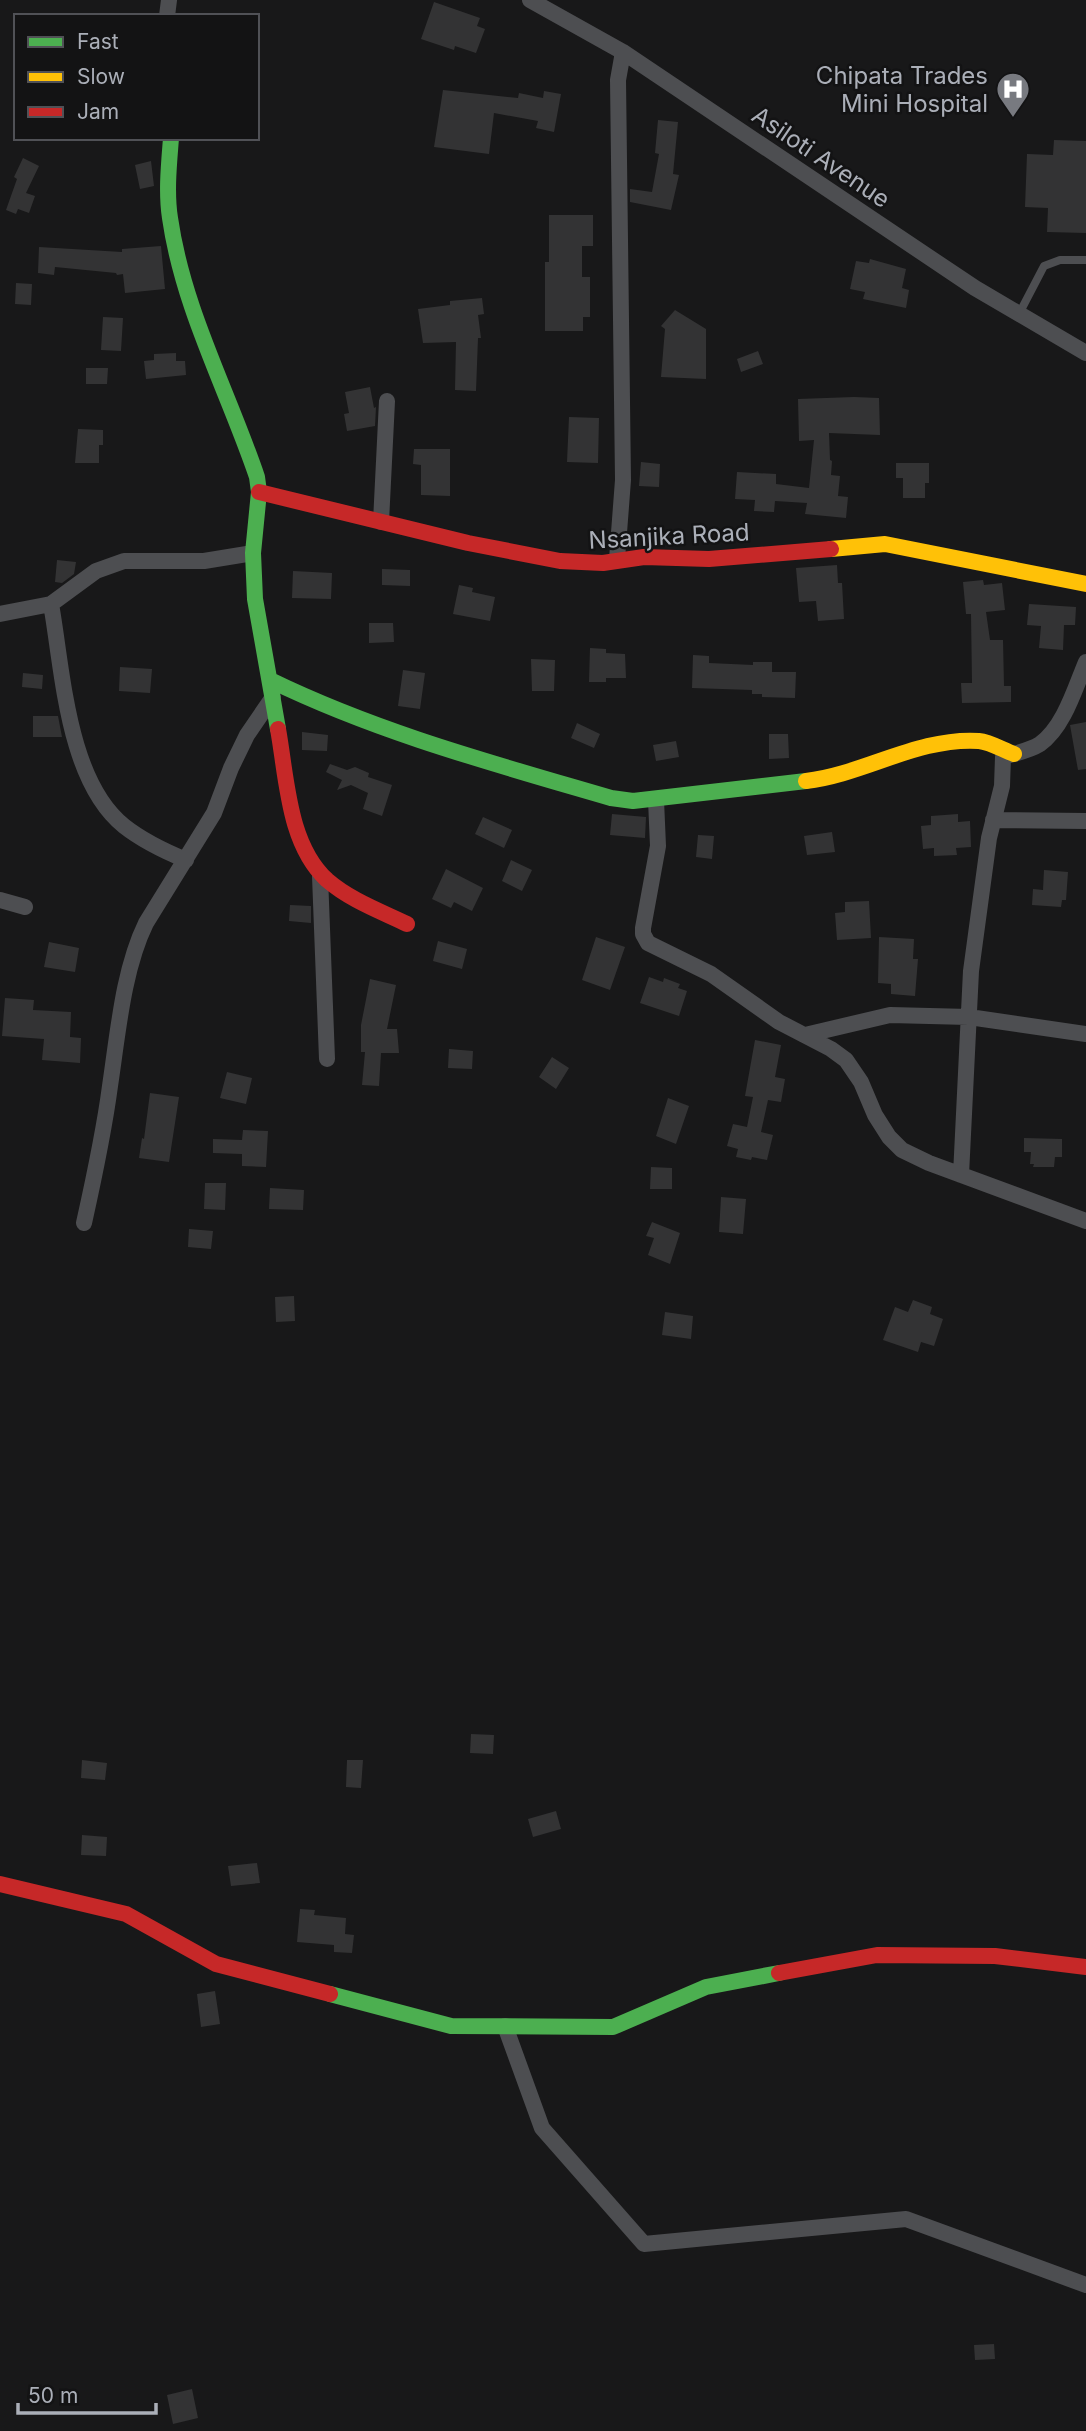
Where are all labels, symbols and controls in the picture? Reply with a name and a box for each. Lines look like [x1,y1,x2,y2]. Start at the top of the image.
legend [14,14,259,140]
text: Fast [77,29,119,54]
place label: Chipata Trades Mini Hospital [816,61,988,118]
text: Slow [77,64,125,89]
hospital icon: Chipata Trades Mini Hospital [994,70,1032,119]
text: Jam [77,99,119,124]
street label: Asiloti Avenue [747,100,895,214]
street label: Nsanjika Road [588,517,750,555]
scale bar [18,2372,156,2416]
text: 50 m [28,2383,78,2408]

